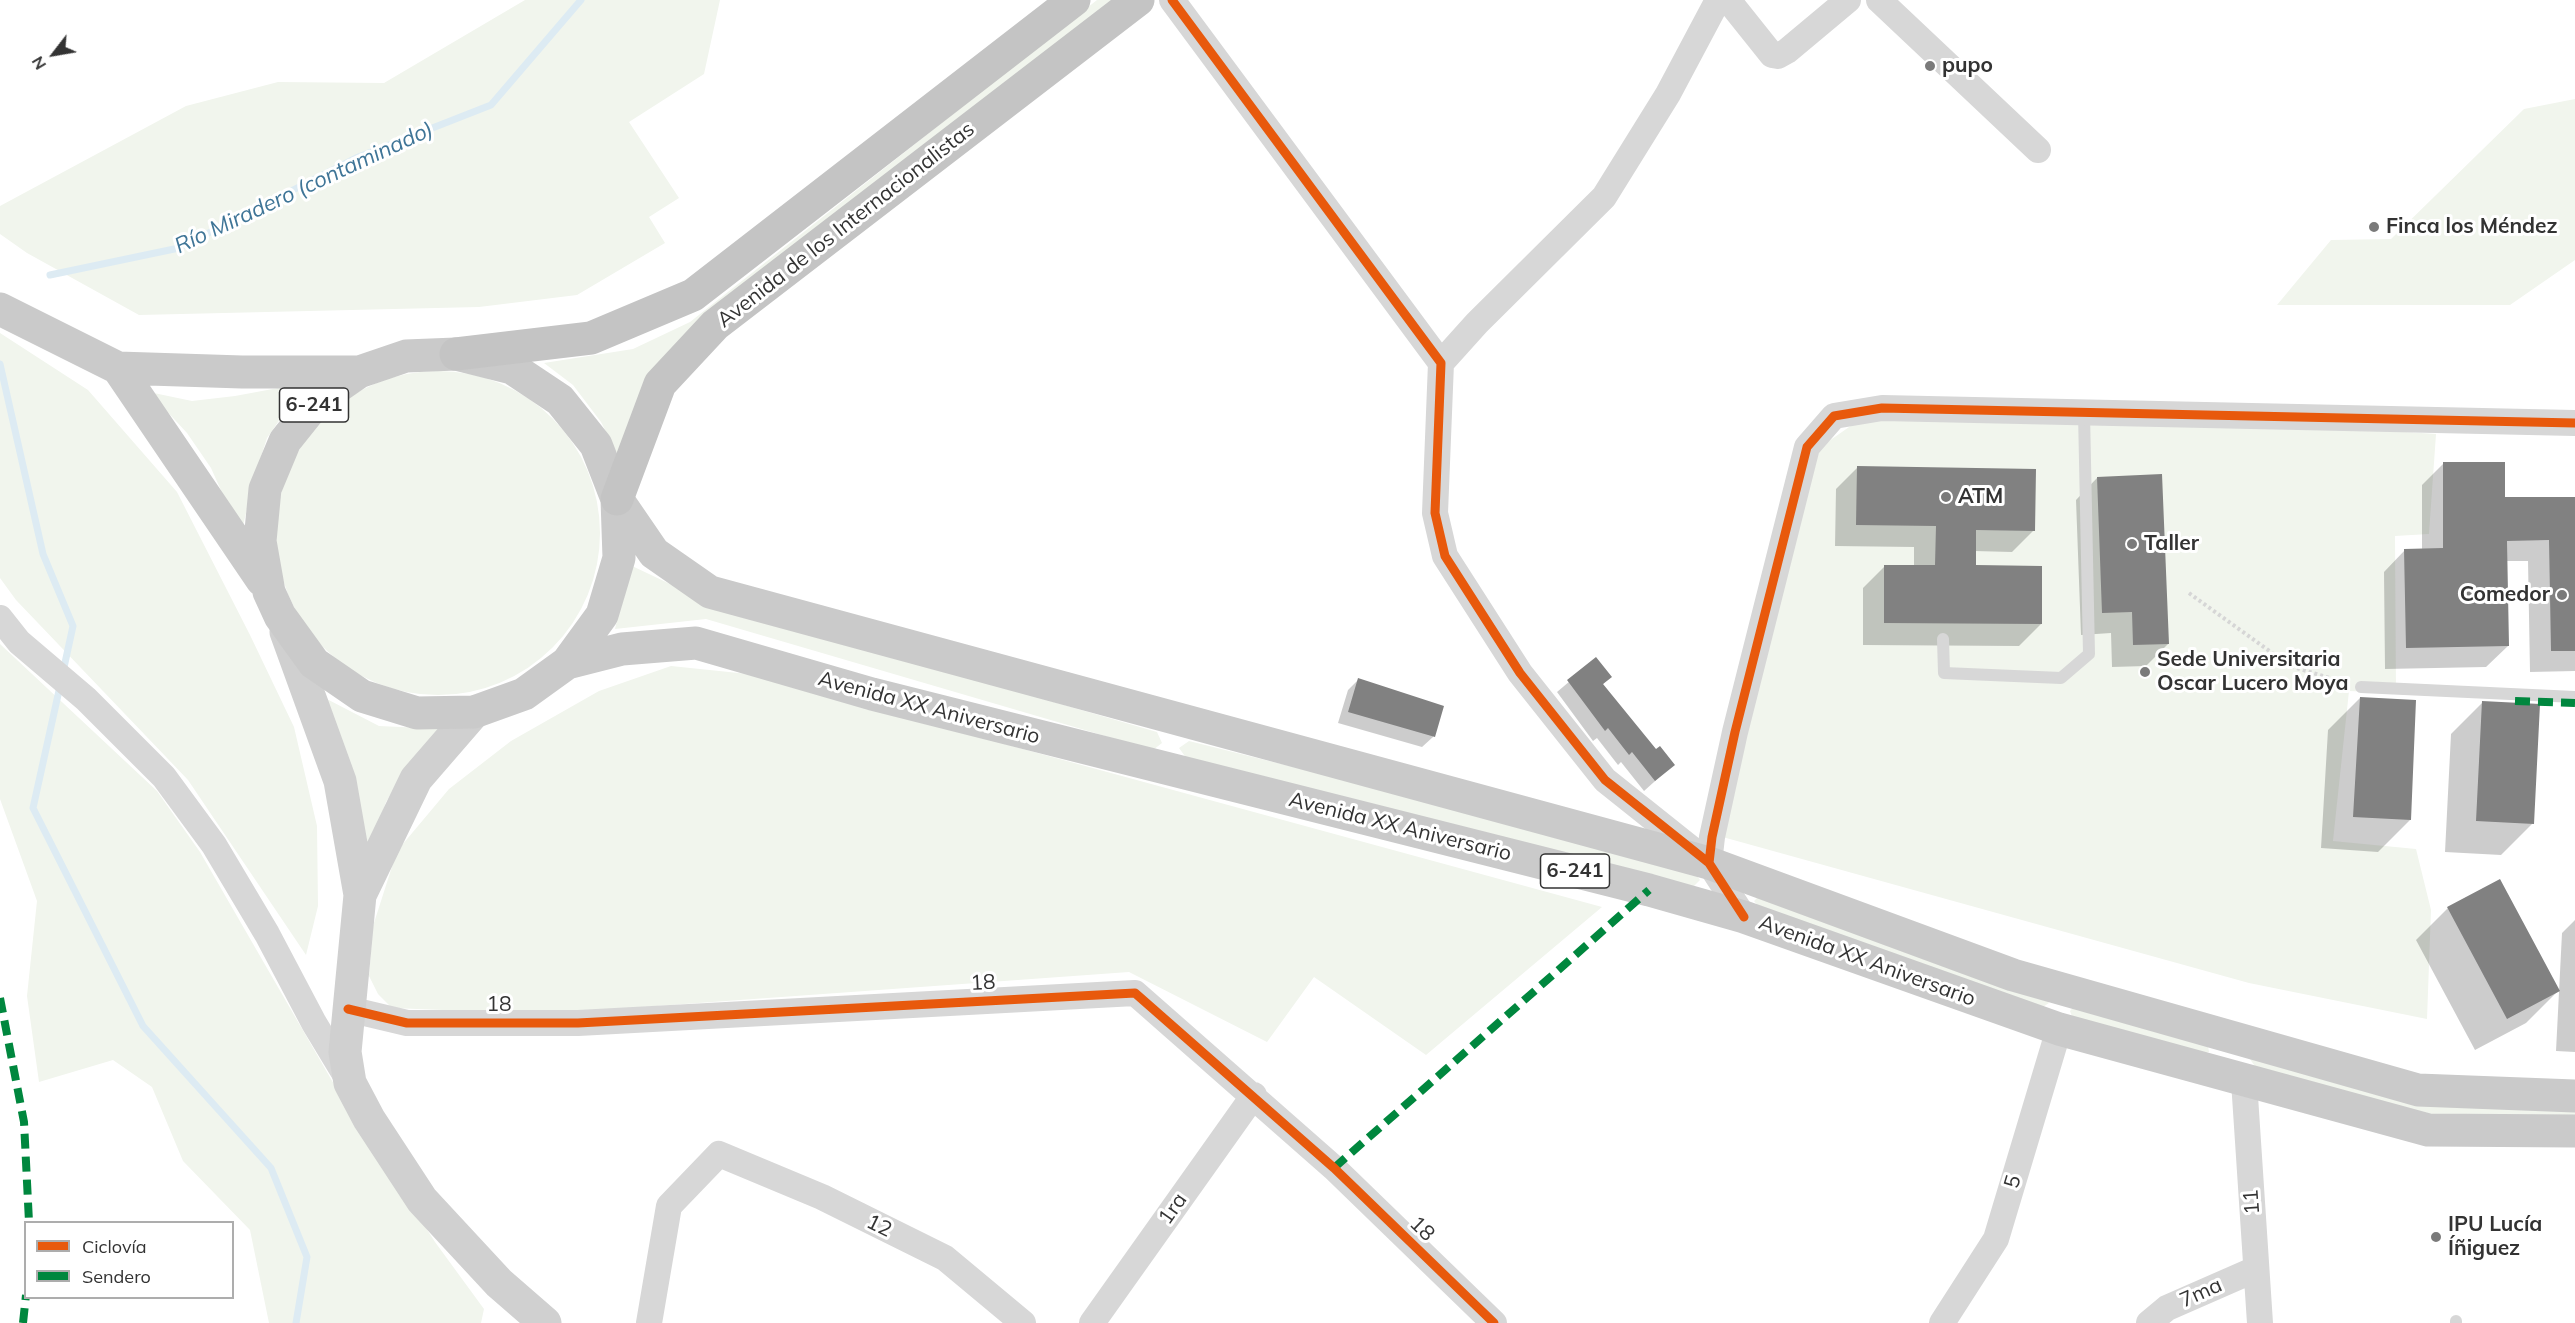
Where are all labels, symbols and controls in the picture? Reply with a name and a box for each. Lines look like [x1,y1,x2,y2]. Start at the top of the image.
north arrow [24,24,84,84]
text: N [27,53,50,74]
place label: pupo [1942,53,1993,79]
marker: pupo [1923,59,1937,73]
water label: Río Miradero (contaminado) [171,116,437,260]
street label: Avenida de los Internacionalistas [712,117,980,333]
place label: Finca los Méndez [2386,214,2558,240]
marker: Finca los Méndez [2367,220,2381,234]
road number: 6-241 [280,388,348,422]
place label: ATM [1958,484,2003,510]
marker: ATM [1939,490,1953,504]
place label: Taller [2144,531,2199,557]
marker: Taller [2125,537,2139,551]
place label: Comedor [2460,582,2550,608]
marker: Comedor [2555,588,2569,602]
place label: Sede Universitaria Oscar Lucero Moya [2157,647,2349,697]
marker: Sede Universitaria Oscar Lucero Moya [2138,665,2152,679]
street label: Avenida XX Aniversario [815,666,1043,750]
street label: Avenida XX Aniversario [1286,787,1514,867]
road number: 6-241 [1540,854,1610,888]
street label: Avenida XX Aniversario [1755,910,1979,1012]
street label: 18 [970,970,996,996]
street label: 18 [486,992,512,1018]
street label: 5 [1999,1172,2027,1192]
street label: 1ra [1153,1188,1193,1230]
street label: 11 [2239,1189,2265,1215]
street label: 12 [862,1209,896,1243]
street label: 18 [1404,1211,1440,1247]
place label: IPU Lucía Íñiguez [2448,1212,2542,1262]
legend [24,1221,234,1299]
marker: IPU Lucía Íñiguez [2429,1230,2443,1244]
text: Ciclovía [82,1235,147,1258]
text: Sendero [82,1265,151,1288]
street label: 7ma [2176,1273,2226,1313]

